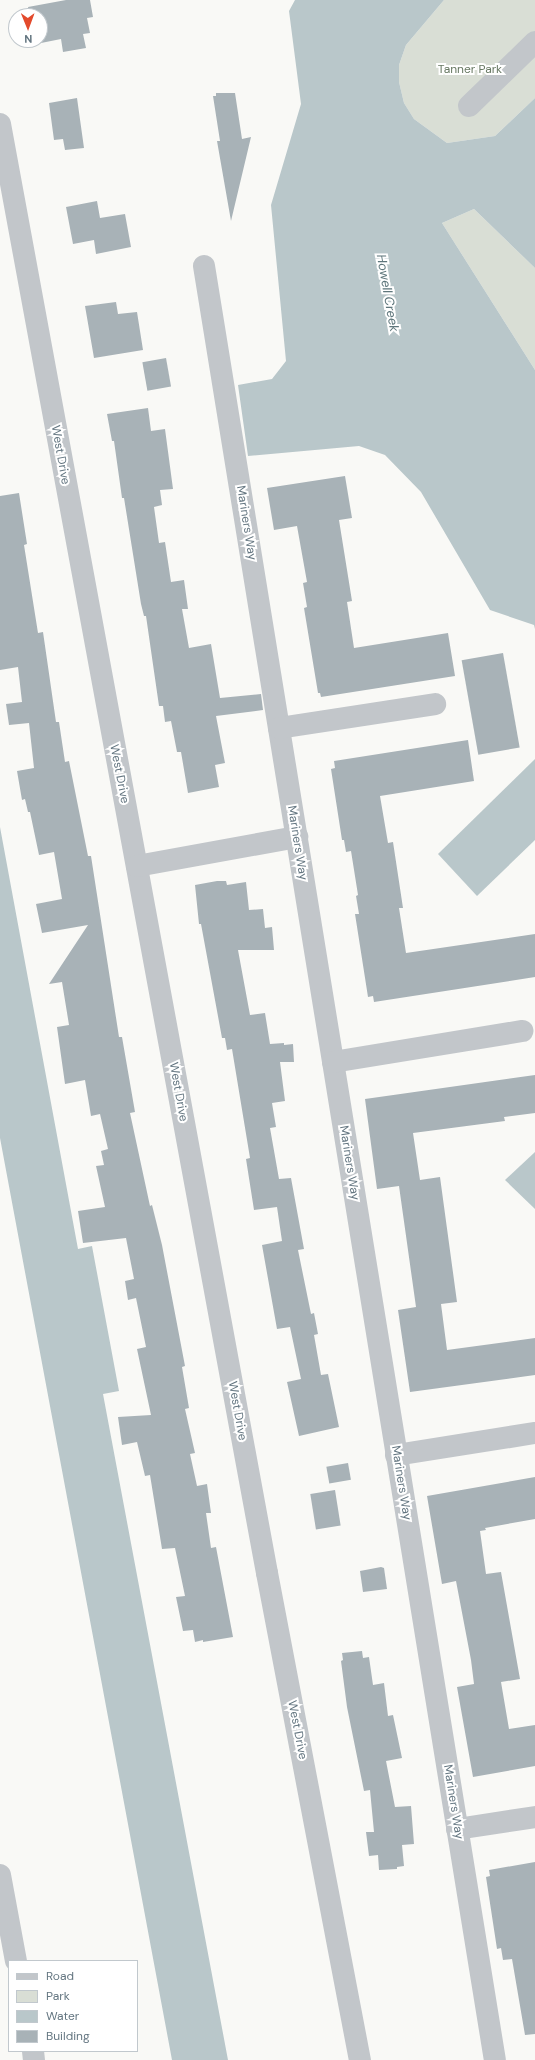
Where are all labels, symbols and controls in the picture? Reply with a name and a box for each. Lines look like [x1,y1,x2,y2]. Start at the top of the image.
north arrow [8,8,48,48]
text: N [24,32,32,46]
park label: Tanner Park [438,63,502,77]
water label: Howell Creek [373,253,401,333]
street label: West Drive [48,424,72,486]
street label: Mariners Way [233,485,259,561]
street label: West Drive [106,743,132,805]
street label: Mariners Way [284,805,310,881]
street label: West Drive [166,1061,190,1123]
street label: Mariners Way [336,1125,362,1201]
street label: West Drive [225,1380,249,1442]
street label: Mariners Way [388,1445,414,1521]
street label: West Drive [284,1699,310,1761]
street label: Mariners Way [440,1764,466,1840]
legend [8,1960,138,2052]
text: Road [46,1968,74,1984]
text: Park [46,1988,70,2004]
text: Water [46,2008,79,2024]
text: Building [46,2028,90,2044]

